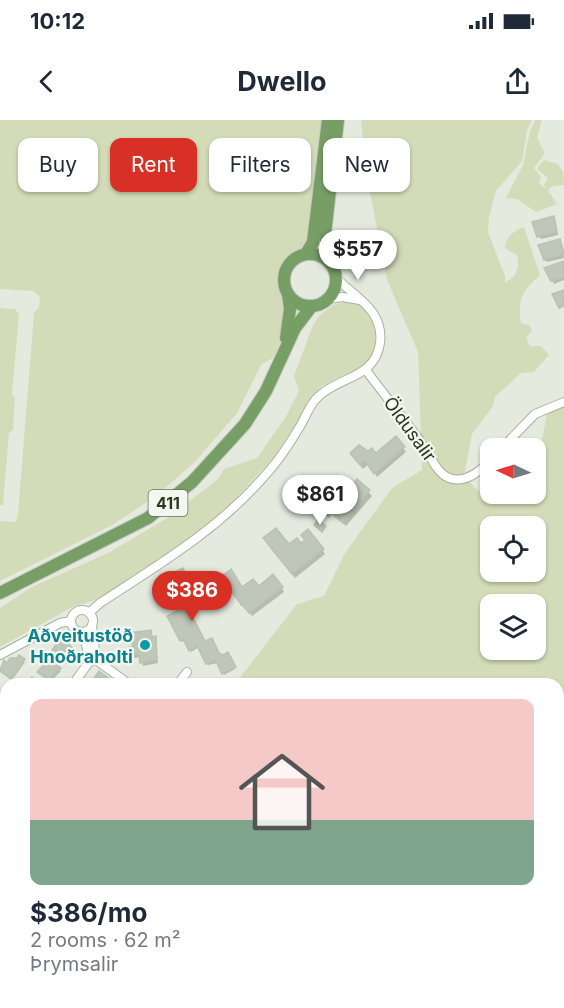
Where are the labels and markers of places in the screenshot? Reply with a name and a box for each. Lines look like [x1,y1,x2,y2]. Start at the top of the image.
pin: $557 [322,230,394,281]
pin: $861 [284,475,356,526]
pin: $386 [156,571,228,622]
place label: Aðveitustöð Hnoðraholti [27,625,133,667]
marker: Aðveitustöð Hnoðraholti [138,638,152,652]

